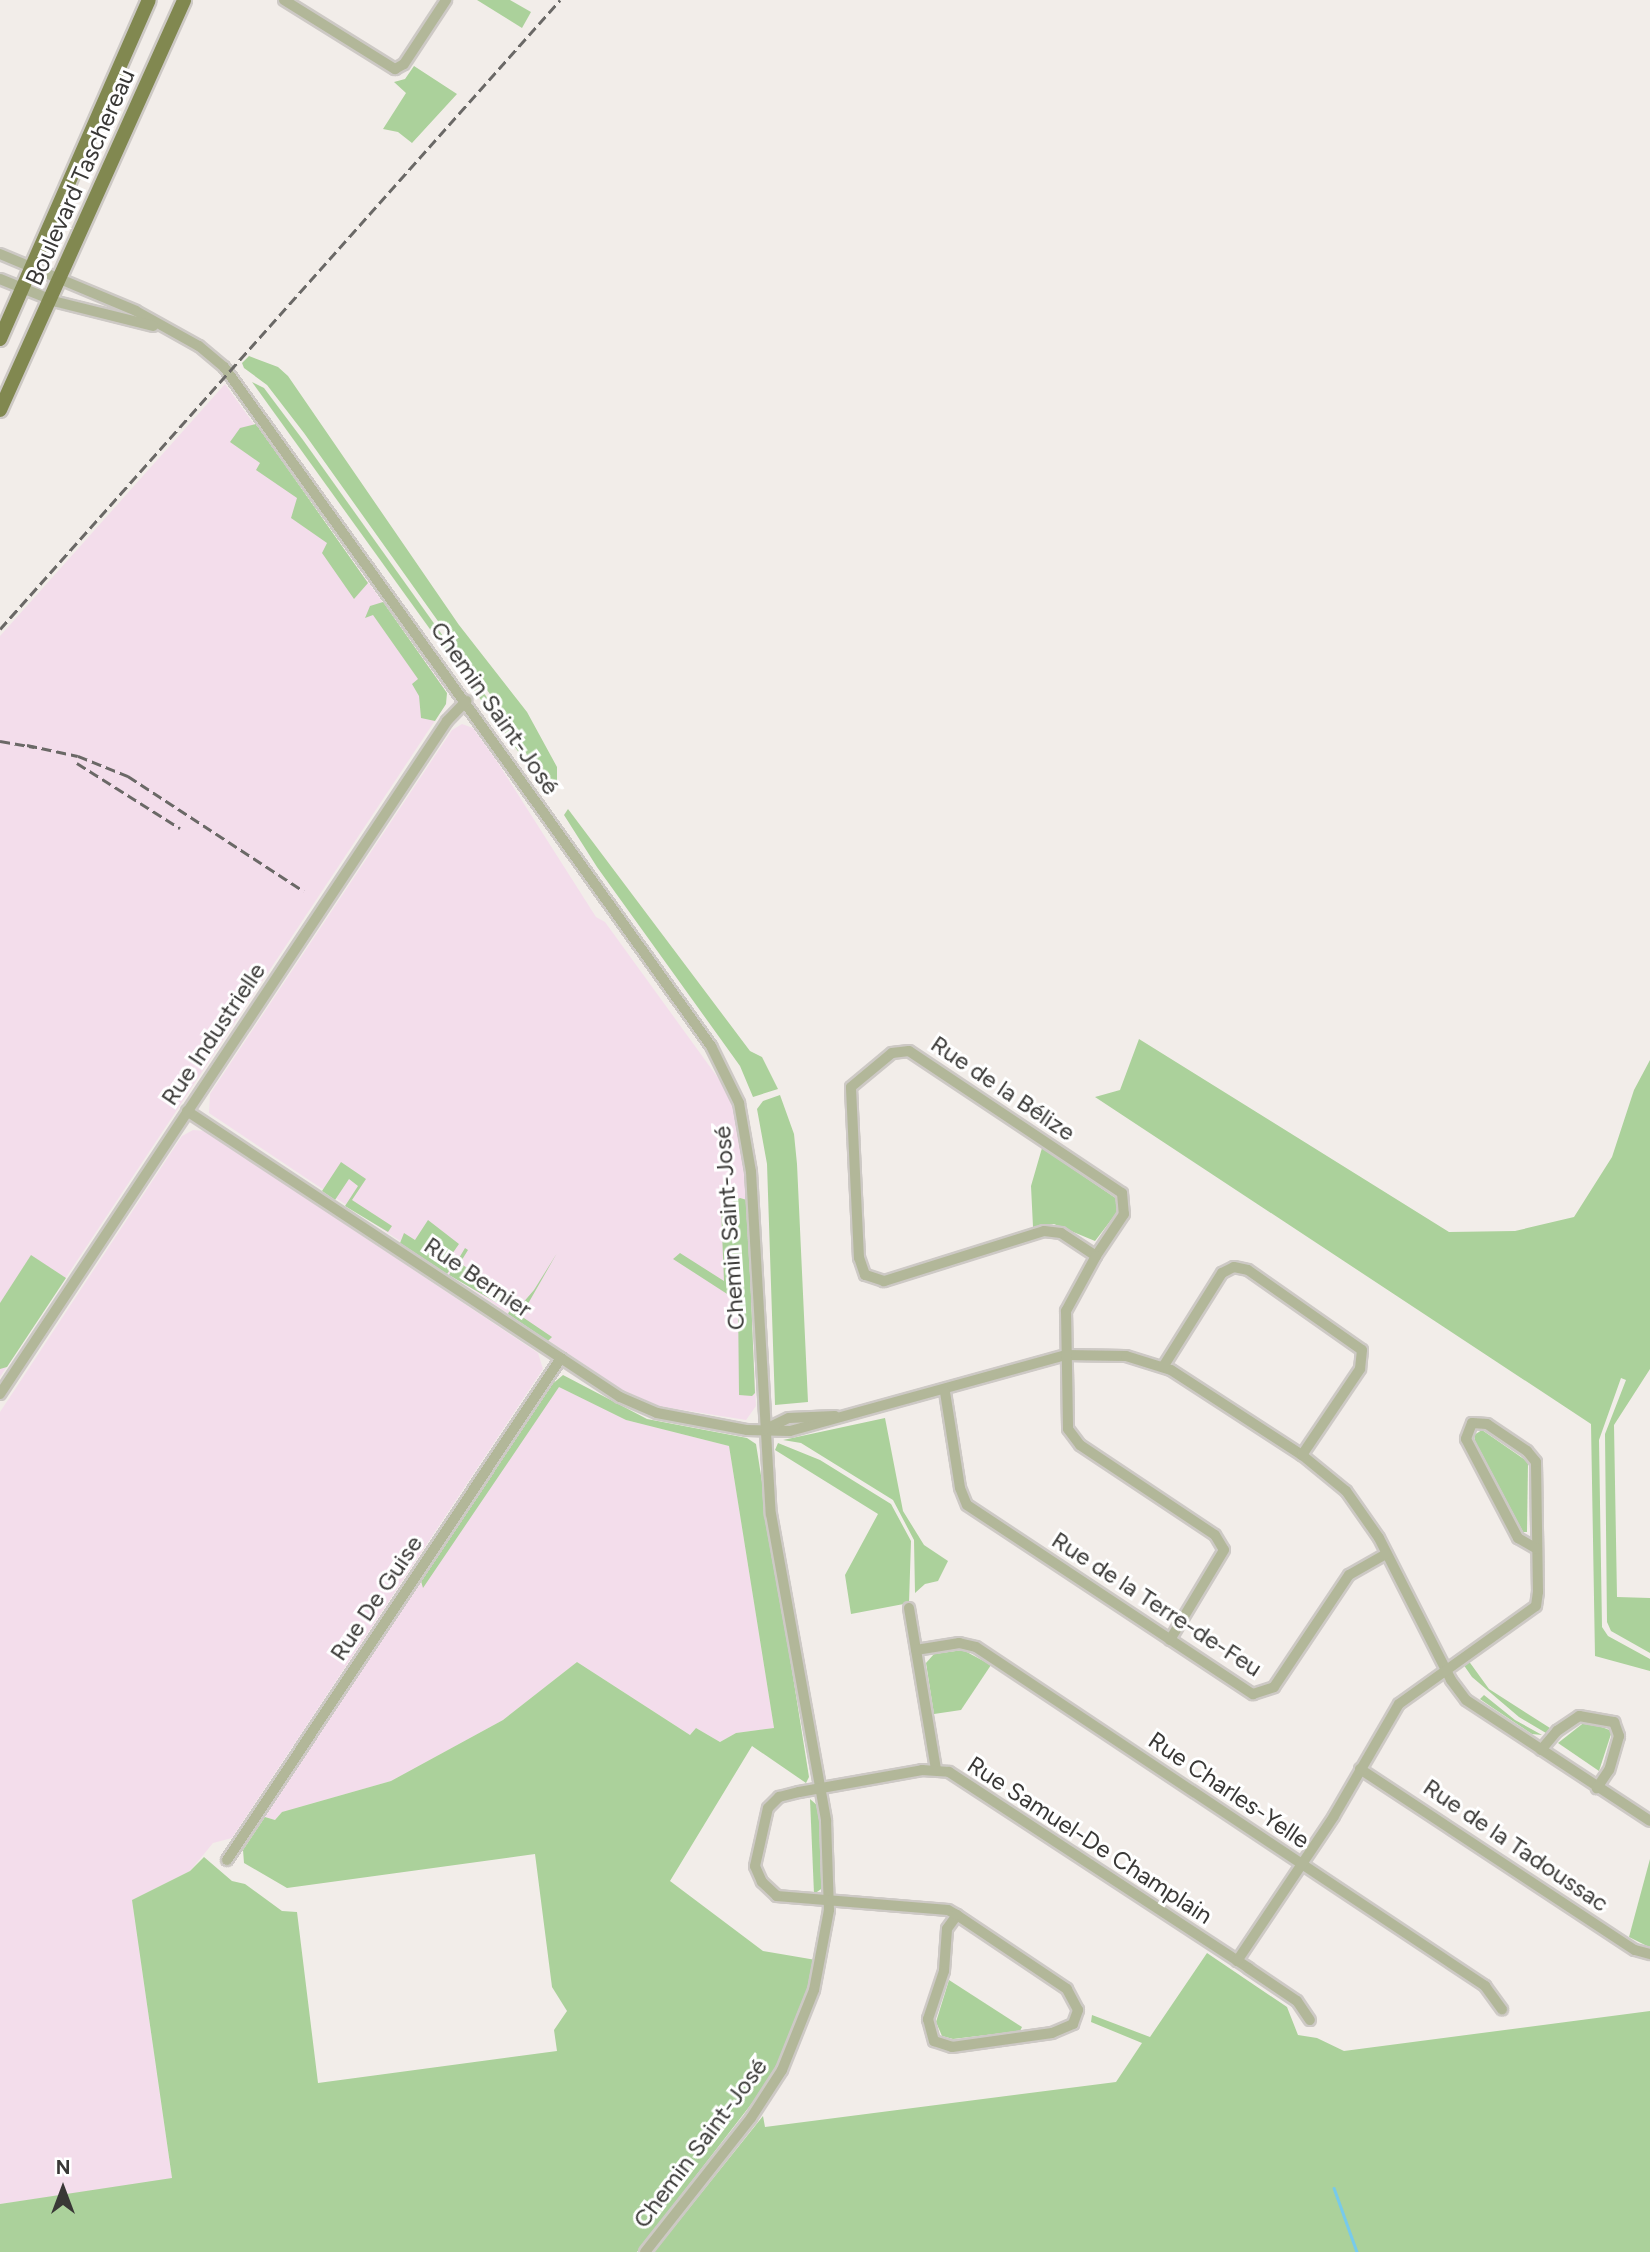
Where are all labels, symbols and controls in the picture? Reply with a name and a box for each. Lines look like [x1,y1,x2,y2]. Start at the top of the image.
street label: Boulevard Taschereau [19,64,141,290]
street label: Chemin Saint-José [424,616,566,800]
street label: Rue Industrielle [155,957,271,1111]
street label: Rue de la Bélize [926,1029,1080,1147]
street label: Chemin Saint-José [707,1125,751,1331]
street label: Rue Bernier [419,1231,537,1323]
street label: Rue de la Terre-de-Feu [1047,1525,1267,1683]
street label: Rue De Guise [324,1530,428,1666]
street label: Rue Charles-Yelle [1143,1726,1315,1854]
street label: Rue Samuel-De Champlain [962,1750,1218,1930]
street label: Rue de la Tadoussac [1418,1772,1614,1918]
street label: Chemin Saint-José [627,2053,773,2233]
north arrow [28,2154,98,2224]
text: N [56,2156,70,2179]

